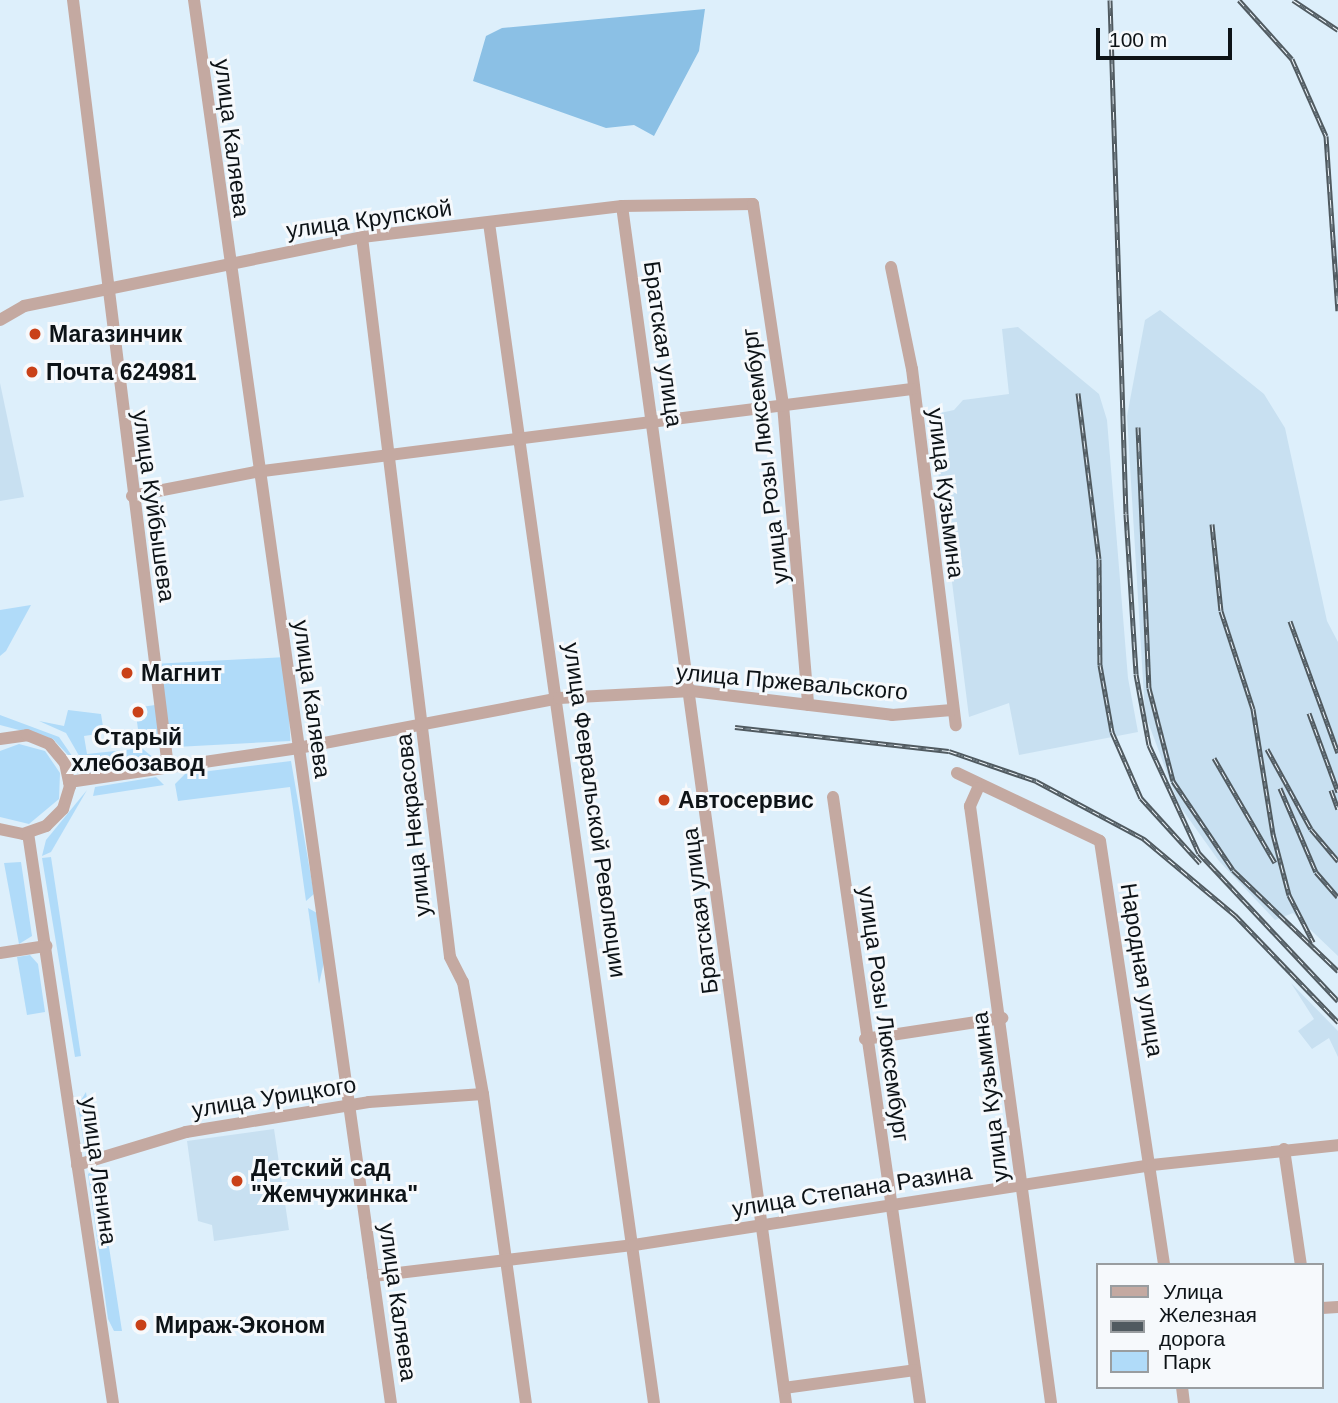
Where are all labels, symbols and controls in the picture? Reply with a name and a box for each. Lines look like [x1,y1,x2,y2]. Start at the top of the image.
scale bar [1100,14,1236,58]
text: 100 m [1109,28,1167,51]
street label: улица Каляева [209,57,255,219]
street label: улица Крупской [284,194,454,244]
street label: Братская улица [638,259,688,429]
place label: Магазинчик [49,320,182,348]
marker: Магазинчик [27,326,43,342]
street label: улица Розы Люксембург [736,327,794,585]
place label: Почта 624981 [46,358,197,386]
marker: Почта 624981 [24,364,40,380]
street label: улица Кузьмина [922,406,970,580]
street label: улица Куйбышева [127,408,181,604]
street label: улица Каляева [287,618,337,780]
street label: улица Февральской Революции [558,641,632,979]
street label: улица Пржевальского [675,658,909,706]
place label: Магнит [141,659,222,687]
marker: Магнит [119,665,135,681]
marker: Старый хлебозавод [130,704,146,720]
place label: Старый хлебозавод [71,723,205,777]
street label: улица Некрасова [390,732,436,918]
place label: Автосервис [678,786,814,814]
marker: Автосервис [656,792,672,808]
street label: Братская улица [676,826,724,996]
street label: Народная улица [1115,881,1169,1059]
street label: улица Розы Люксембург [852,885,916,1143]
street label: улица Кузьмина [966,1010,1014,1184]
street label: улица Урицкого [190,1070,358,1124]
street label: улица Ленина [75,1096,123,1246]
place label: Детский сад "Жемчужинка" [251,1154,418,1208]
street label: улица Степана Разина [730,1157,974,1223]
marker: Детский сад "Жемчужинка" [229,1173,245,1189]
street label: улица Каляева [373,1221,423,1383]
legend [1096,1263,1324,1389]
text: Улица [1163,1280,1223,1303]
text: Железная дорога [1159,1303,1257,1350]
place label: Мираж-Эконом [155,1311,325,1339]
marker: Мираж-Эконом [133,1317,149,1333]
text: Парк [1163,1350,1211,1373]

